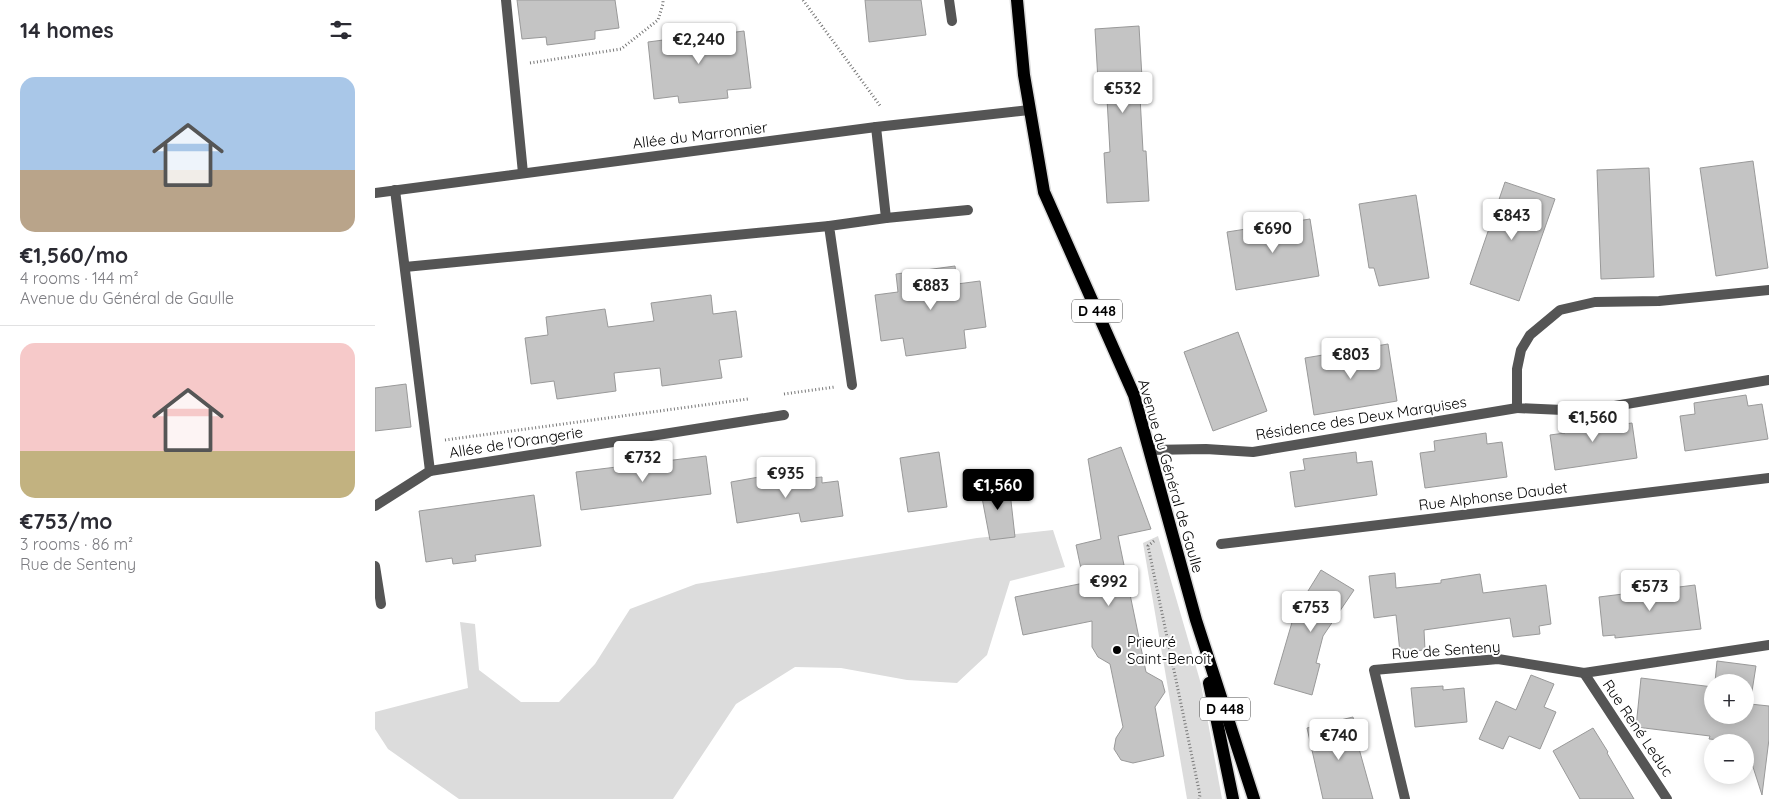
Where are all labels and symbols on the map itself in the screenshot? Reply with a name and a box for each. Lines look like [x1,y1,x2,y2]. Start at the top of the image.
pin: €2,240 [658,22,740,65]
pin: €532 [1093,72,1153,114]
street label: Allée du Marronnier [631,117,769,153]
pin: €843 [1482,198,1542,241]
pin: €690 [1243,212,1303,254]
pin: €883 [901,268,961,311]
road number: D 448 [1072,300,1122,322]
pin: €803 [1321,338,1381,380]
street label: Avenue du Général de Gaulle [1134,377,1208,575]
street label: Résidence des Deux Marquises [1254,392,1468,444]
pin: €1,560 [1552,400,1634,443]
street label: Allée de l'Orangerie [448,422,584,462]
pin: €732 [613,440,673,483]
pin: €935 [756,456,816,499]
pin: €1,560 [957,468,1039,511]
street label: Rue Alphonse Daudet [1417,477,1569,515]
pin: €992 [1079,564,1139,607]
pin: €573 [1620,570,1680,612]
pin: €753 [1281,590,1341,633]
place label: Prieuré Saint-Benoît [1127,632,1212,668]
street label: Rue de Senteny [1391,637,1501,663]
marker: Prieuré Saint-Benoît [1111,644,1123,656]
street label: Rue René Leduc [1599,676,1678,780]
road number: D 448 [1200,698,1250,721]
pin: €740 [1309,718,1369,761]

